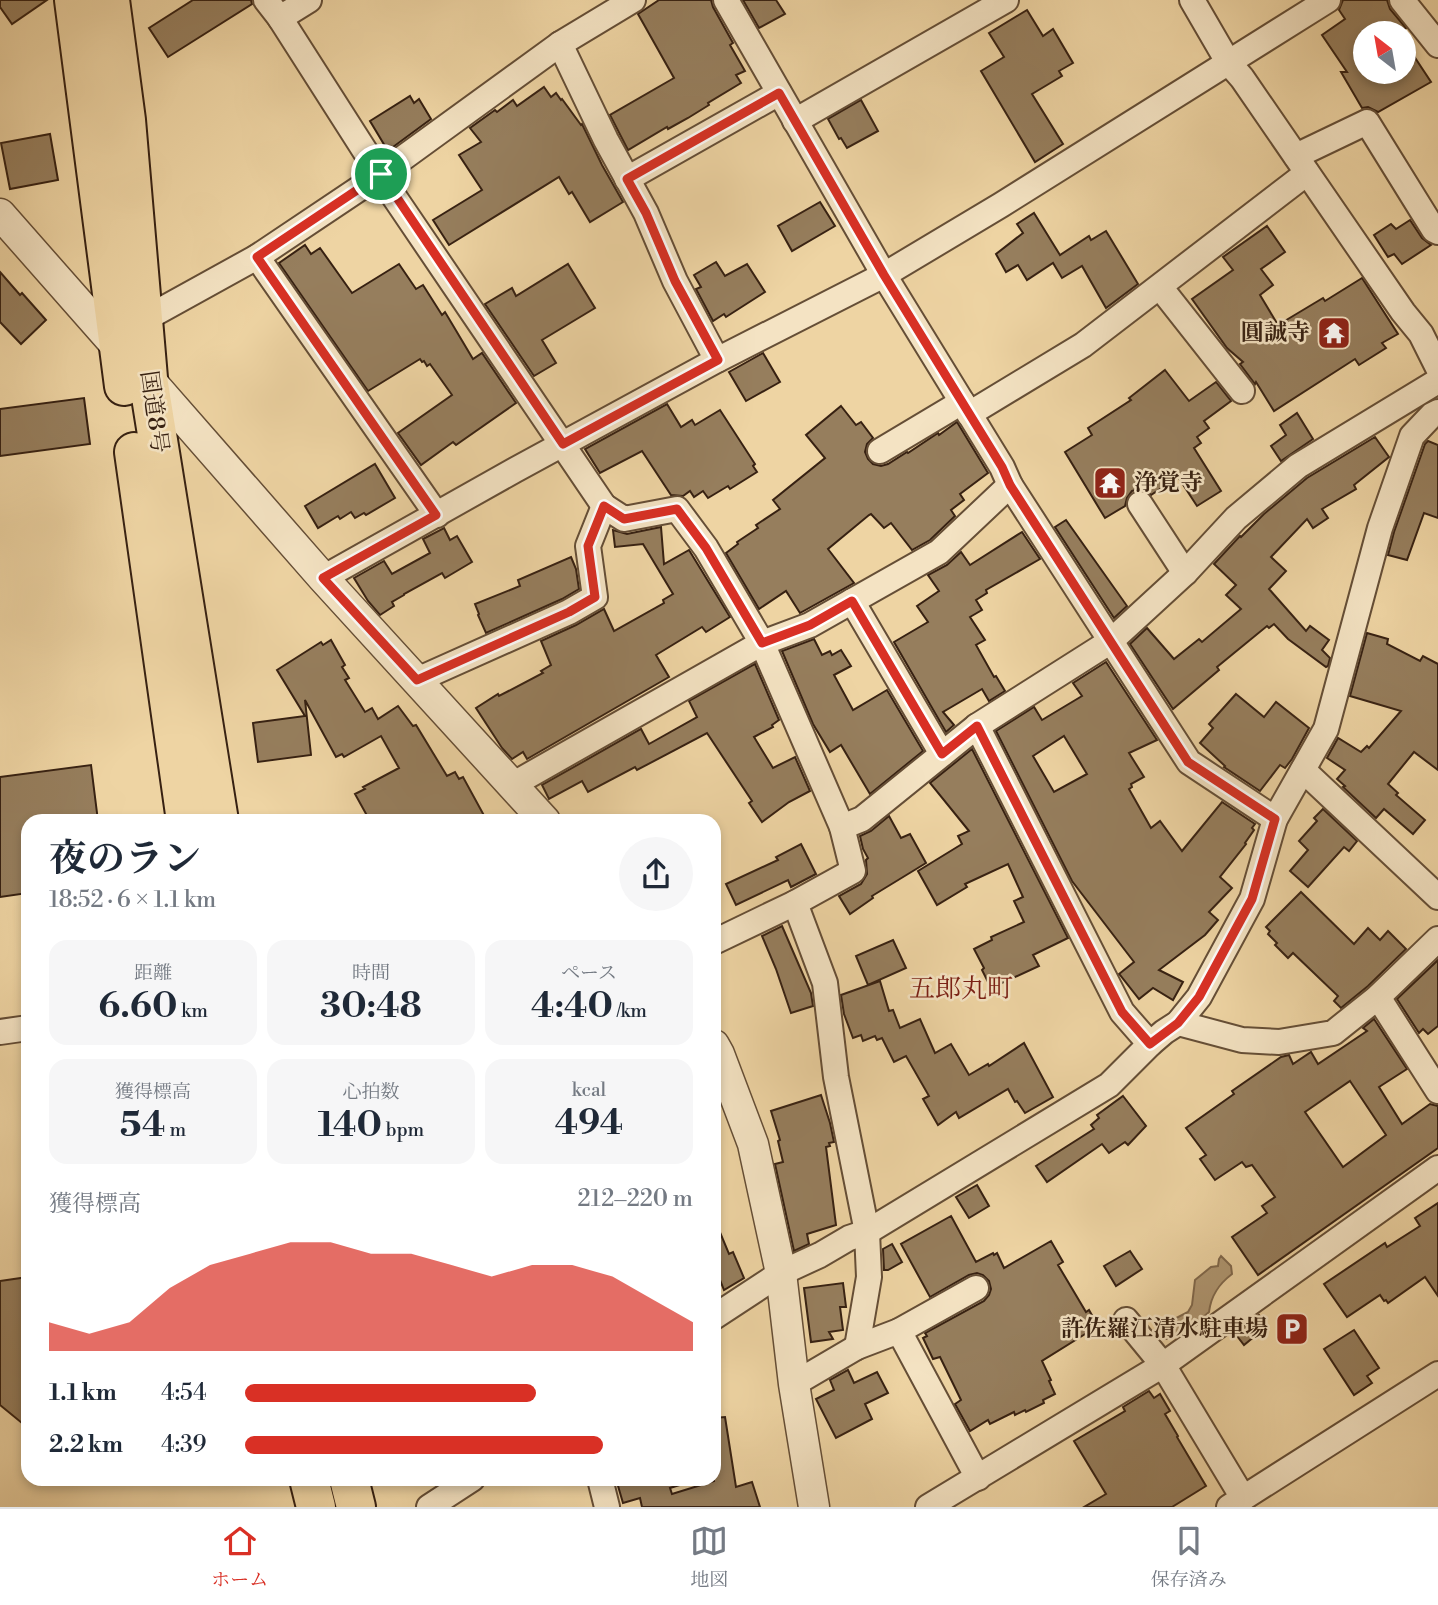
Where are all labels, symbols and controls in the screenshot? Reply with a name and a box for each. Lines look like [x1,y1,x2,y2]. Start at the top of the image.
north arrow [1353,21,1416,84]
map controls [1353,21,1416,84]
pin [351,144,411,204]
icon: arrive [362,155,400,193]
temple icon: 圓誠寺 [1315,314,1353,352]
place label: 圓誠寺 [1241,319,1310,347]
street label: 国道8号 [134,369,174,455]
temple icon: 浄覚寺 [1091,464,1129,502]
place label: 浄覚寺 [1134,469,1203,497]
text: 夜のラン [49,836,201,883]
button: share [619,837,693,911]
text: 18:52 · 6 × 1.1 km [49,886,216,914]
text: 距離 [134,961,172,985]
text: 時間 [352,961,390,985]
text: ペース [561,961,617,985]
district label: 五郎丸町 [909,973,1013,1005]
text: 6.60 [98,985,177,1028]
text: 30:48 [320,985,422,1028]
text: 4:40 [531,985,613,1028]
text: km [177,999,208,1023]
text: /km [613,999,647,1023]
text: kcal [572,1078,606,1102]
text: 獲得標高 [115,1080,191,1104]
text: 心拍数 [342,1080,400,1104]
text: 494 [555,1102,623,1145]
text: 54 [120,1104,166,1147]
text: 140 [318,1104,382,1147]
text: m [166,1118,186,1142]
text: bpm [382,1118,424,1142]
text: 212–220 m [577,1185,693,1213]
text: 獲得標高 [49,1190,141,1218]
parking icon: 許佐羅江清水駐車場 [1273,1310,1311,1348]
place label: 許佐羅江清水駐車場 [1061,1315,1268,1343]
text: 1.1 km [49,1379,117,1407]
text: 4:54 [161,1379,207,1407]
text: 2.2 km [49,1431,123,1459]
text: 4:39 [161,1431,207,1459]
tab: ホーム [211,1522,268,1592]
tab: 地図 [690,1522,729,1592]
tab: 保存済み [1151,1522,1227,1592]

